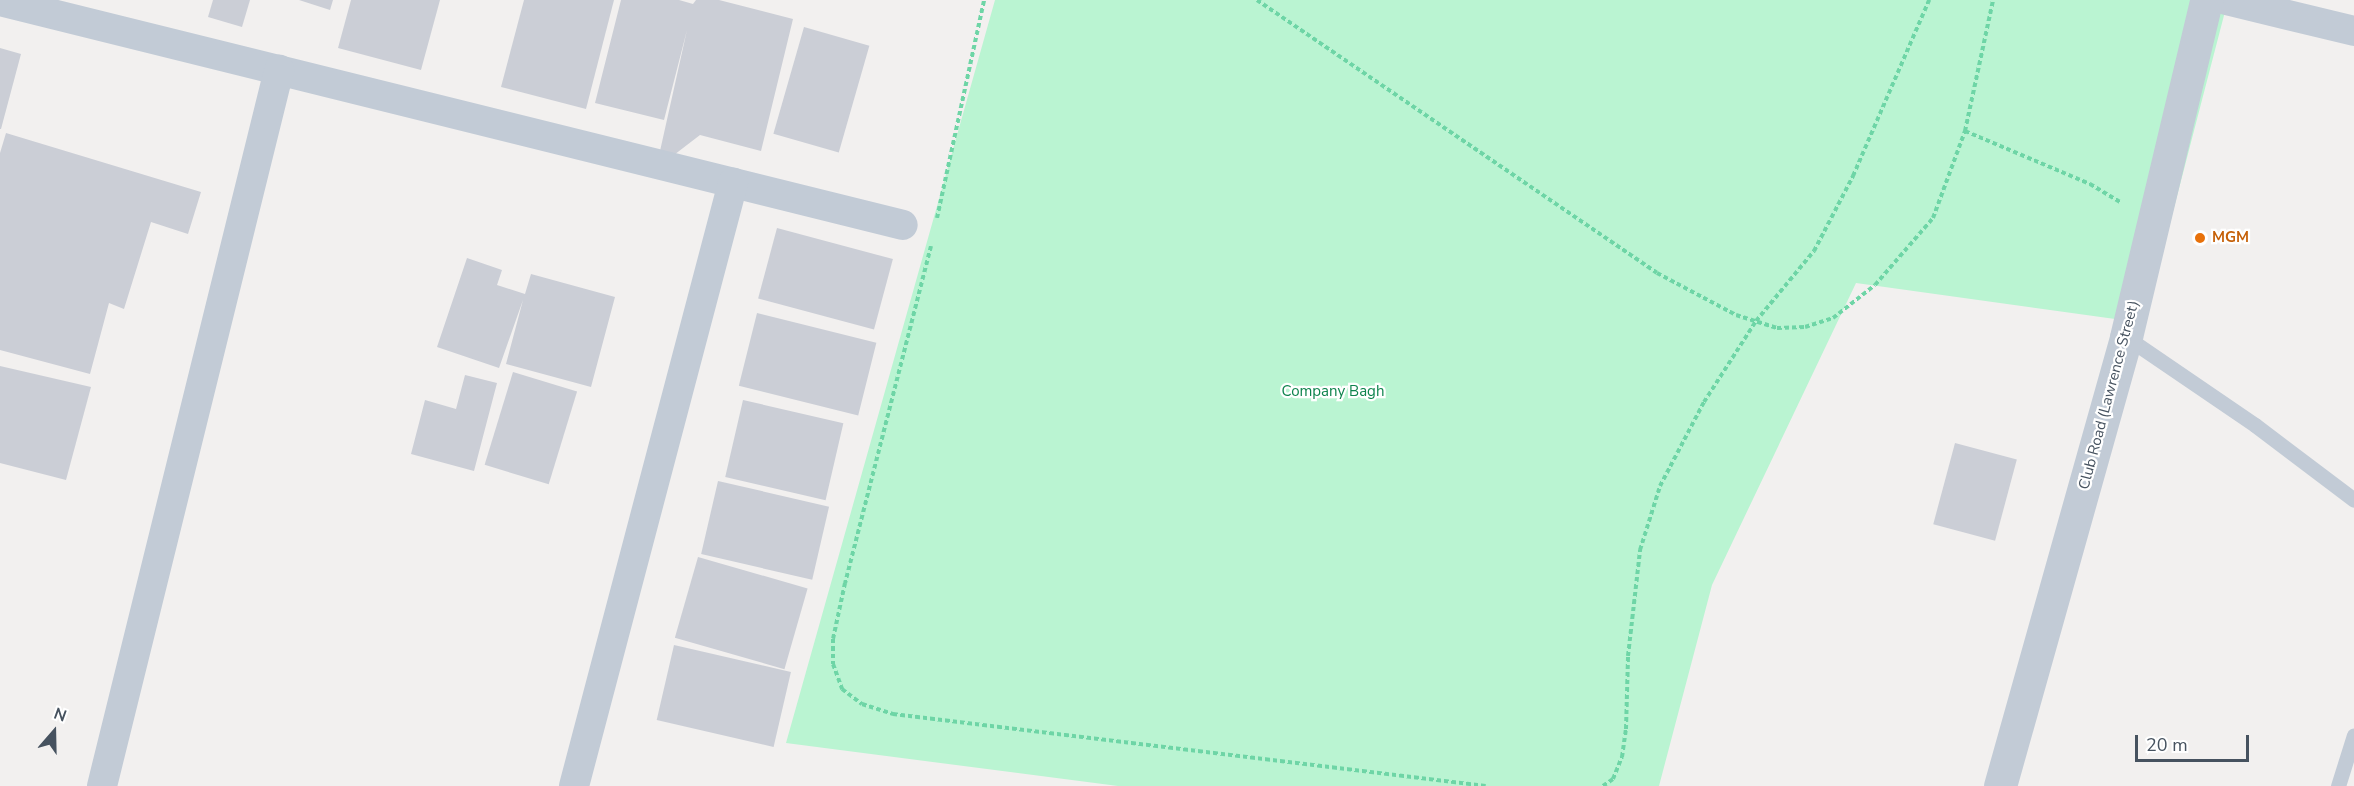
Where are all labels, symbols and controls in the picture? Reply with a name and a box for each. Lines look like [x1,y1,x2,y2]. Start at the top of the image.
place label: MGM [2212,229,2249,247]
marker: MGM [2193,231,2207,245]
street label: Club Road (Lawrence Street) [2075,299,2143,491]
park label: Company Bagh [1282,383,1384,401]
north arrow [24,702,84,762]
text: N [51,703,70,727]
scale bar [2138,723,2252,761]
text: 20 m [2146,733,2188,757]

